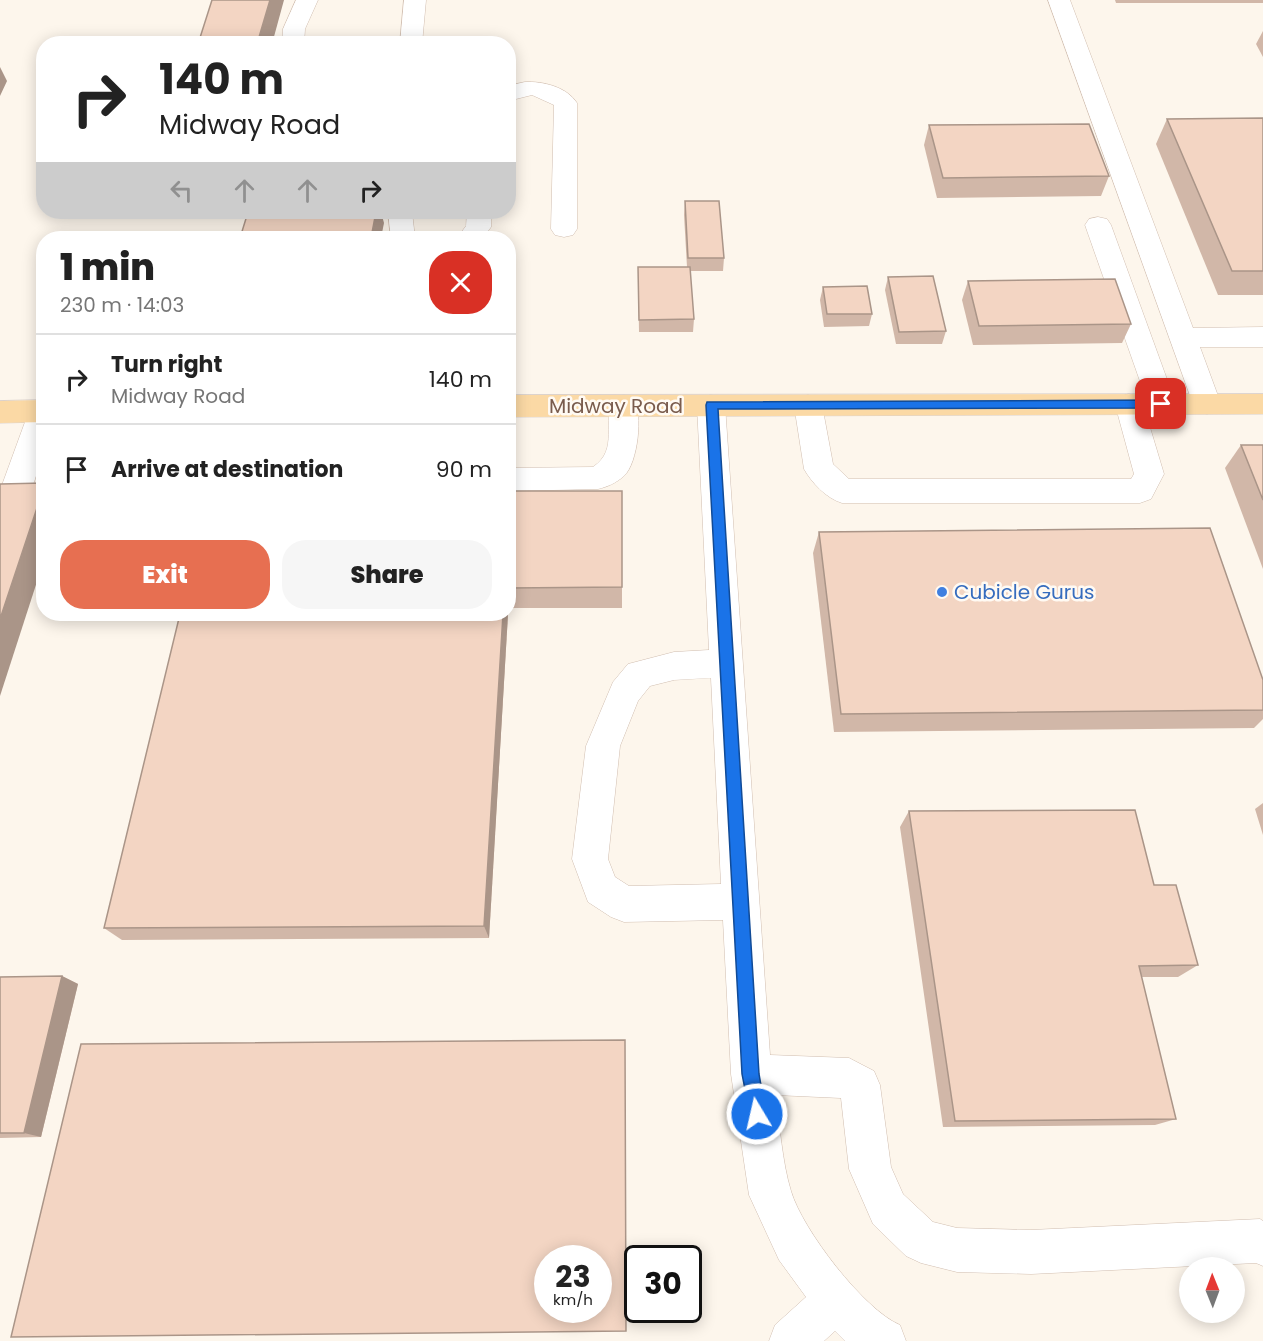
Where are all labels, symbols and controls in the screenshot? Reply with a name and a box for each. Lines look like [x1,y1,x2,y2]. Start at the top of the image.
text: 140 m [159,50,284,109]
icon: right [60,60,138,138]
text: Midway Road [159,106,340,143]
icon: left [165,174,198,207]
icon: ahead [228,174,261,207]
icon: ahead [291,174,324,207]
icon: right [354,174,387,207]
text: 1 min [60,242,155,293]
button: close [429,251,492,314]
text: 230 m · 14:03 [60,291,184,319]
text: Turn right [111,349,222,380]
icon: right [60,363,93,396]
text: 140 m [429,364,492,395]
pin [1135,378,1186,429]
text: Midway Road [111,382,245,410]
icon: arrive [1144,387,1177,420]
street label: Midway Road [549,392,683,420]
icon: arrive [60,453,93,486]
text: Arrive at destination [111,454,343,485]
text: 90 m [436,454,492,485]
button: Exit [60,540,270,609]
button: Share [282,540,492,609]
place label: Cubicle Gurus [954,578,1095,606]
marker: Cubicle Gurus [935,585,949,599]
position arrow [725,1082,789,1146]
speed limit sign: 30 [624,1245,702,1323]
text: 23 [555,1255,591,1298]
north arrow [1179,1257,1245,1323]
map controls [1179,1257,1245,1323]
text: km/h [553,1289,593,1310]

